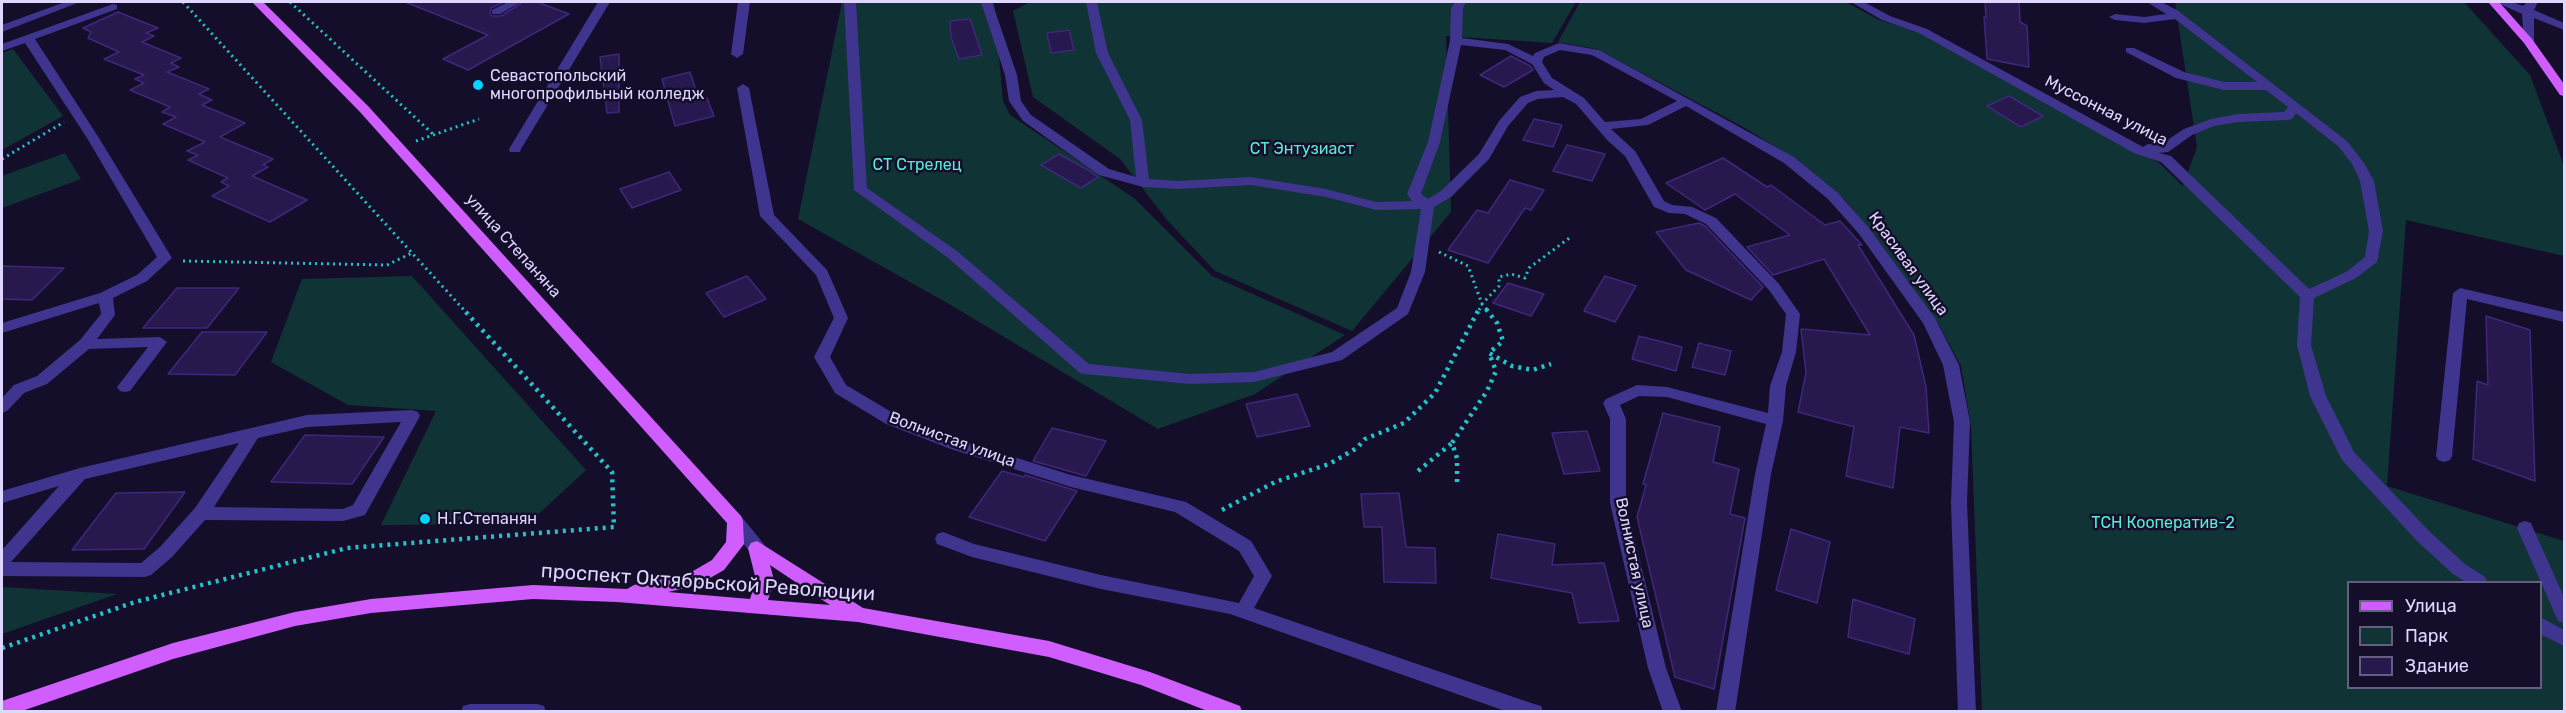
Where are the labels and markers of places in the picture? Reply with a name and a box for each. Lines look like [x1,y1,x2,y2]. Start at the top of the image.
place label: Севастопольский многопрофильный колледж [490,66,704,104]
marker: Севастопольский многопрофильный колледж [471,78,485,92]
place label: Н.Г.Степанян [437,509,537,529]
marker: Н.Г.Степанян [418,512,432,526]

